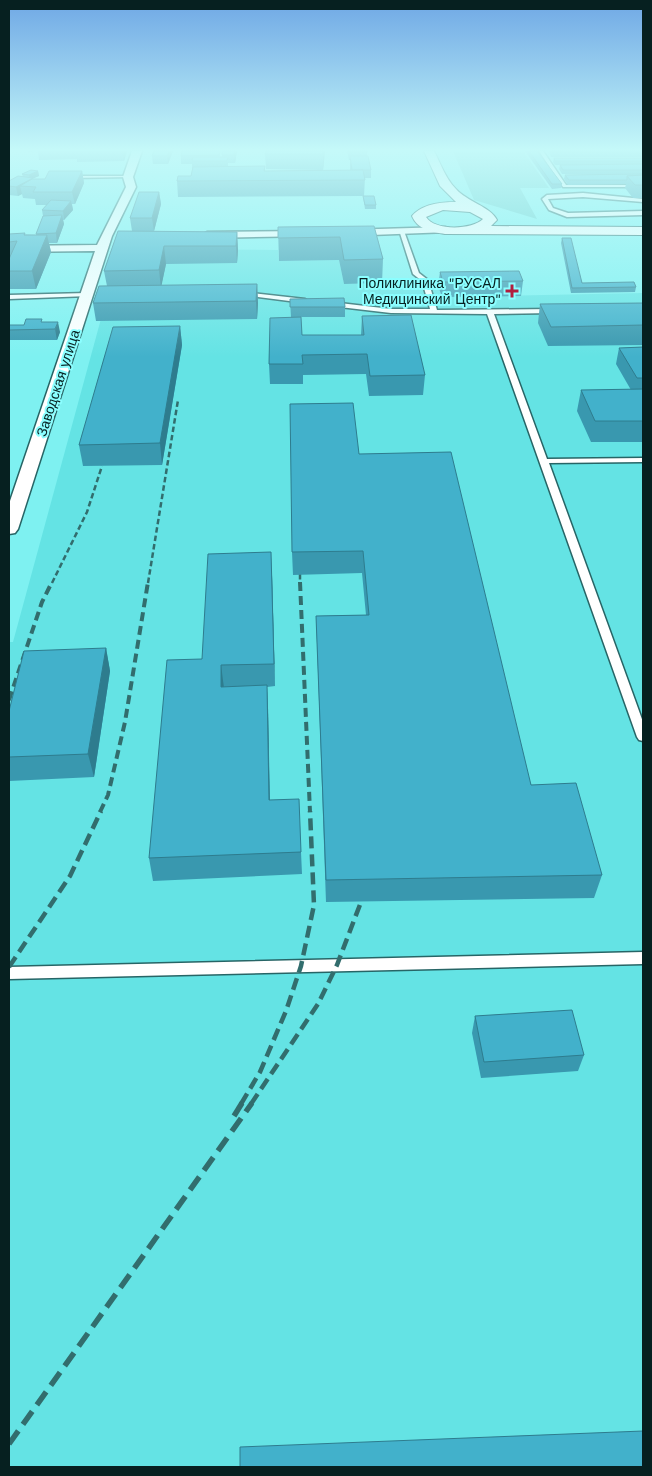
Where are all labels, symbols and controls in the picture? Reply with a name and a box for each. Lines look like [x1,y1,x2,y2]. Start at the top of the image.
place label: Поликлиника "РУСАЛ Медицинский Центр" [358,275,501,307]
marker: Поликлиника "РУСАЛ Медицинский Центр" [505,284,519,298]
street label: Заводская улица [33,327,83,438]

